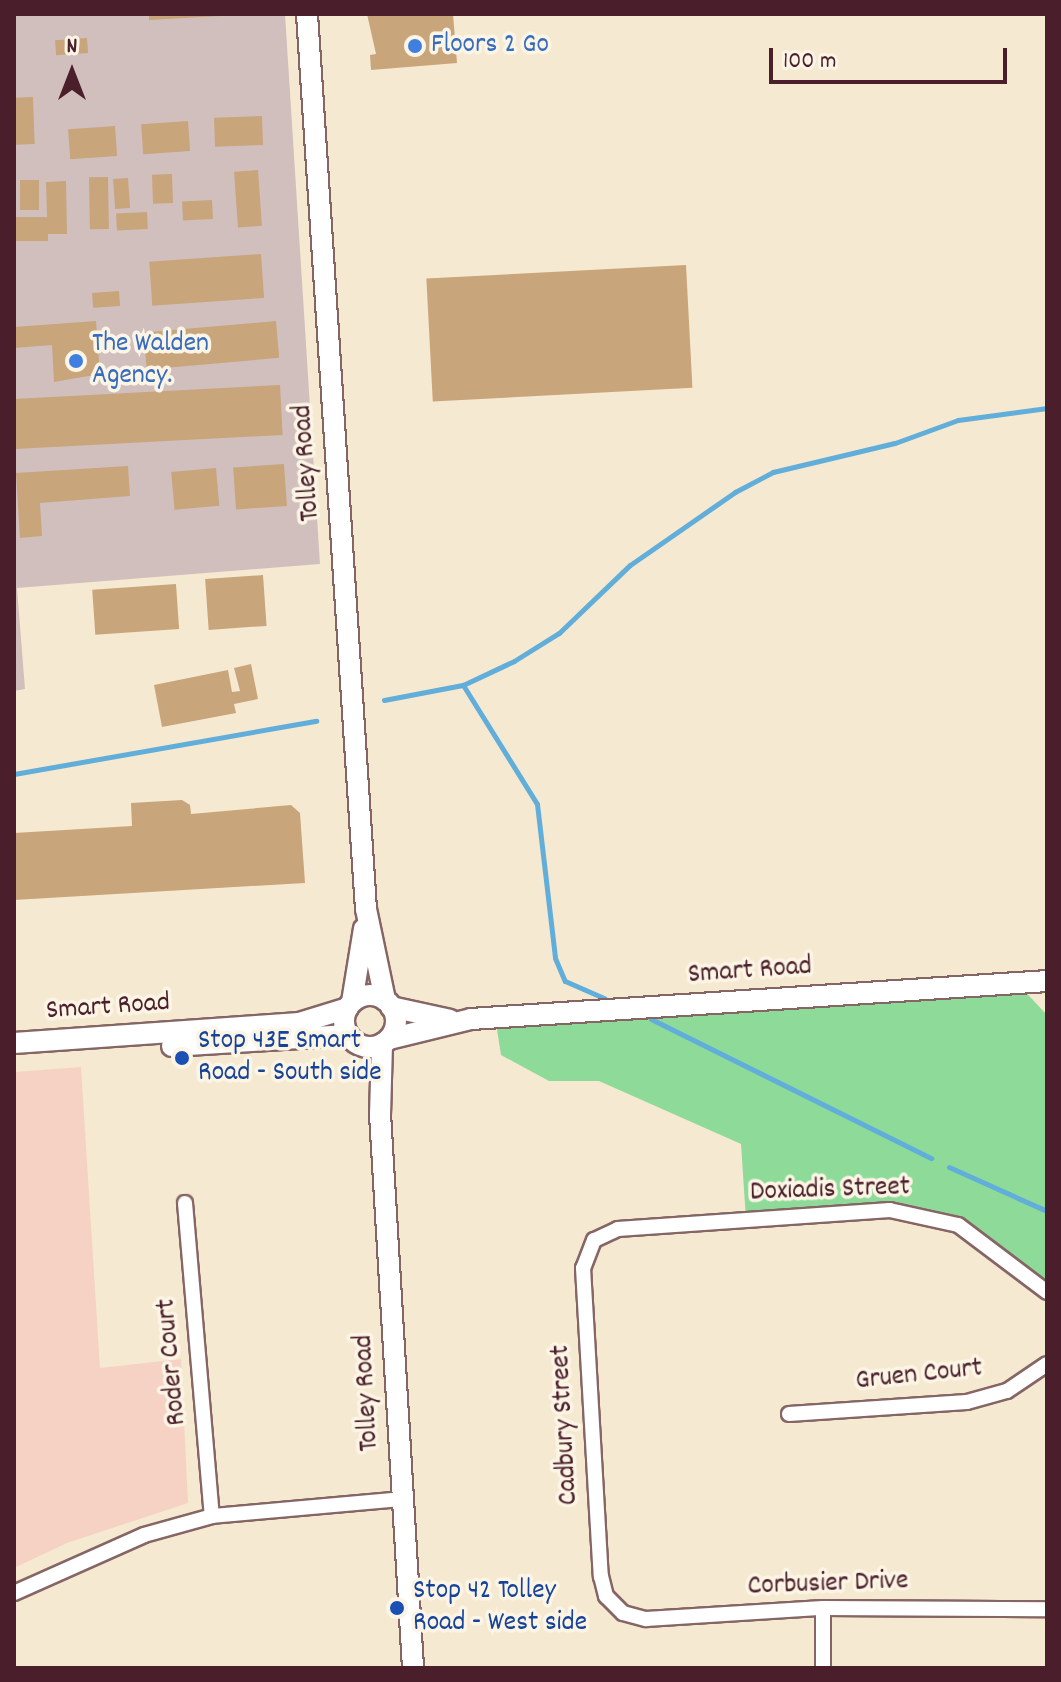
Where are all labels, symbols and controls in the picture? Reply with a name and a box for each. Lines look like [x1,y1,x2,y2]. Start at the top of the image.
place label: Floors 2 Go [431,29,549,63]
north arrow [32,32,112,112]
text: N [67,32,77,63]
scale bar [773,32,1011,82]
marker: Floors 2 Go [406,37,424,55]
text: 100 m [783,45,836,79]
place label: The Walden Agency. [92,328,209,394]
marker: The Walden Agency. [67,352,85,370]
street label: Tolley Road [287,404,329,522]
street label: Smart Road [687,951,813,993]
street label: Smart Road [45,987,171,1029]
place label: Stop 43E Smart Road - South side [198,1025,382,1091]
marker: Stop 43E Smart Road - South side [173,1049,191,1067]
street label: Doxiadis Street [749,1171,911,1211]
street label: Roder Court [151,1297,195,1427]
street label: Tolley Road [348,1334,388,1452]
street label: Cadbury Street [545,1344,587,1506]
street label: Gruen Court [854,1353,984,1399]
street label: Corbusier Drive [747,1565,909,1605]
place label: Stop 42 Tolley Road - West side [413,1575,587,1641]
marker: Stop 42 Tolley Road - West side [388,1599,406,1617]

